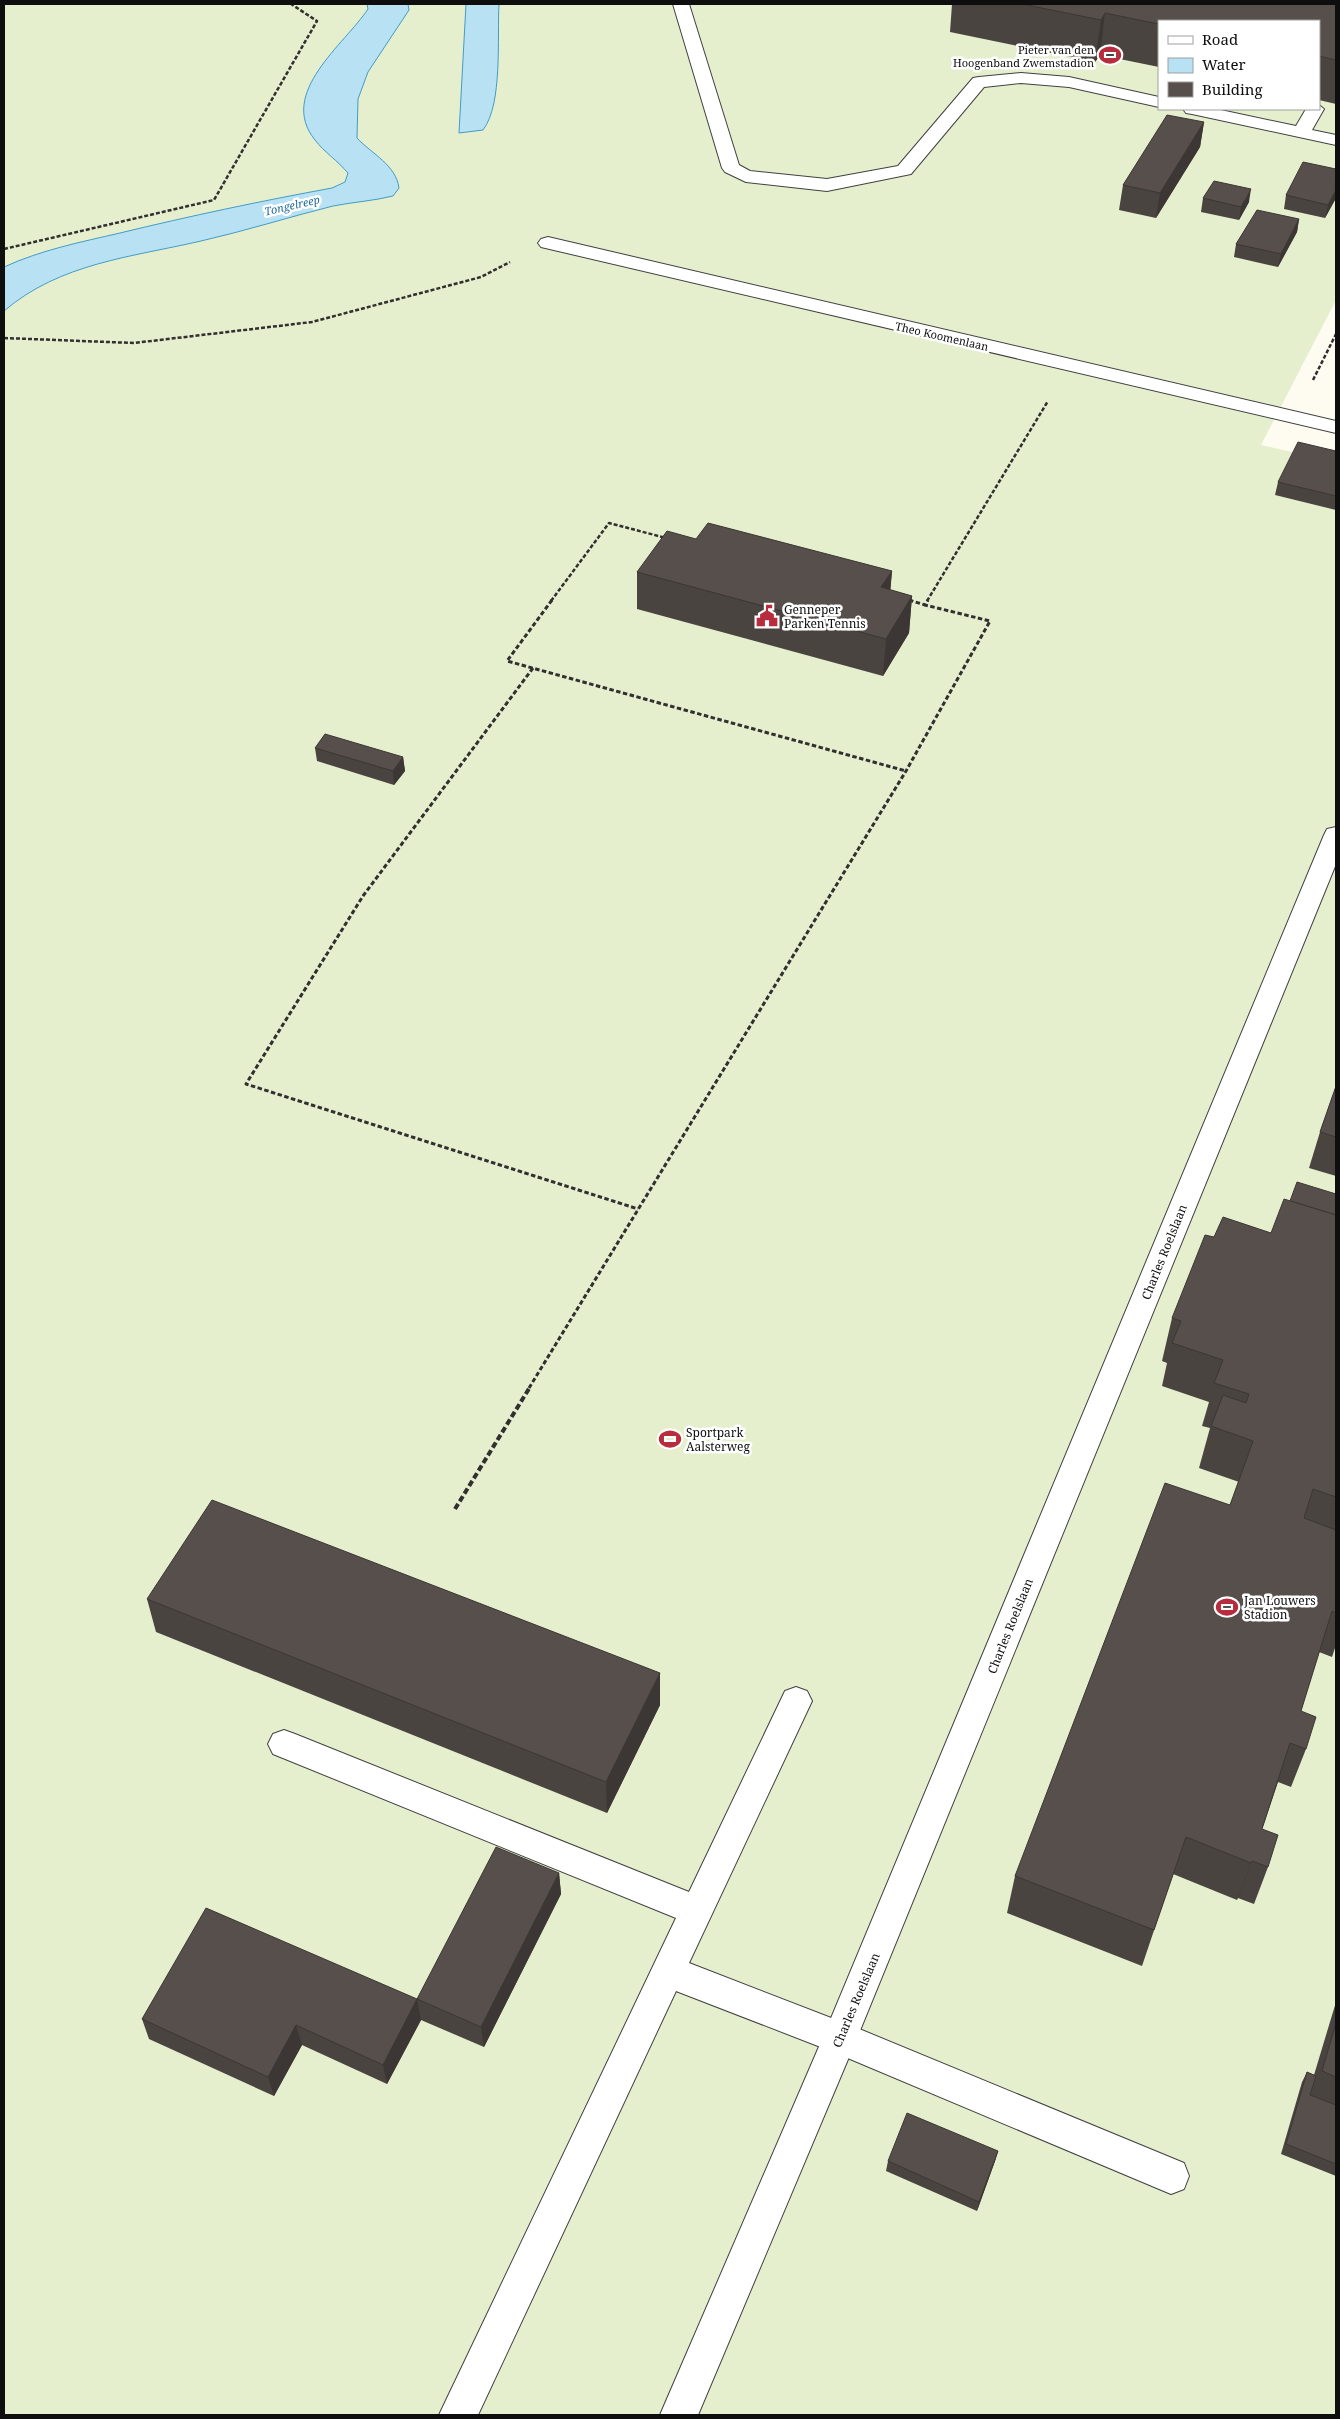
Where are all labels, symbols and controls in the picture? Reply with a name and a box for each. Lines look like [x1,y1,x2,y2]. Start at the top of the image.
legend [1158,20,1320,110]
text: Road [1202,29,1238,49]
place label: Pieter van den Hoogenband Zwemstadion [953,42,1094,70]
sports icon: Pieter van den Hoogenband Zwemstadion [1097,42,1123,68]
text: Water [1202,54,1245,74]
text: Building [1202,79,1263,99]
water label: Tongelreep [263,191,321,219]
street label: Theo Koomenlaan [894,318,990,354]
place label: Genneper Parken Tennis [784,601,866,632]
public building icon: Genneper Parken Tennis [754,603,780,629]
street label: Charles Roelslaan [1137,1202,1191,1302]
place label: Sportpark Aalsterweg [686,1424,750,1455]
sports icon: Sportpark Aalsterweg [657,1426,683,1452]
street label: Charles Roelslaan [983,1576,1037,1676]
place label: Jan Louwers Stadion [1243,1592,1316,1623]
sports icon: Jan Louwers Stadion [1214,1594,1240,1620]
street label: Charles Roelslaan [828,1950,884,2050]

